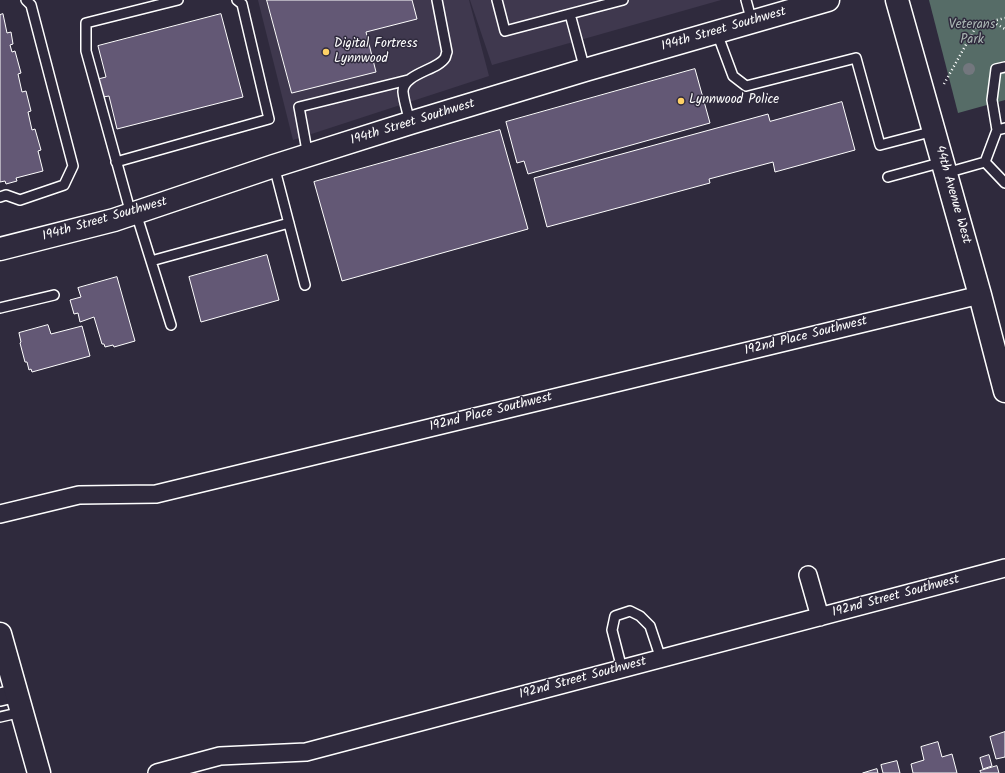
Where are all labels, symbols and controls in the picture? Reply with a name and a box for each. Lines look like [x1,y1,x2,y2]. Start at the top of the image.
street label: 194th Street Southwest [660,5,788,55]
park label: Veterans Park [949,18,995,49]
place label: Digital Fortress Lynnwood [334,37,418,68]
marker: Digital Fortress Lynnwood [321,47,331,57]
place label: Lynnwood Police [689,93,779,109]
marker: Lynnwood Police [676,96,686,106]
street label: 194th Street Southwest [349,97,477,149]
street label: 44th Avenue West [930,144,974,246]
street label: 194th Street Southwest [41,195,169,245]
street label: 192nd Place Southwest [743,314,869,360]
street label: 192nd Place Southwest [428,390,554,436]
street label: 192nd Street Southwest [831,573,961,621]
street label: 192nd Street Southwest [518,655,648,703]

